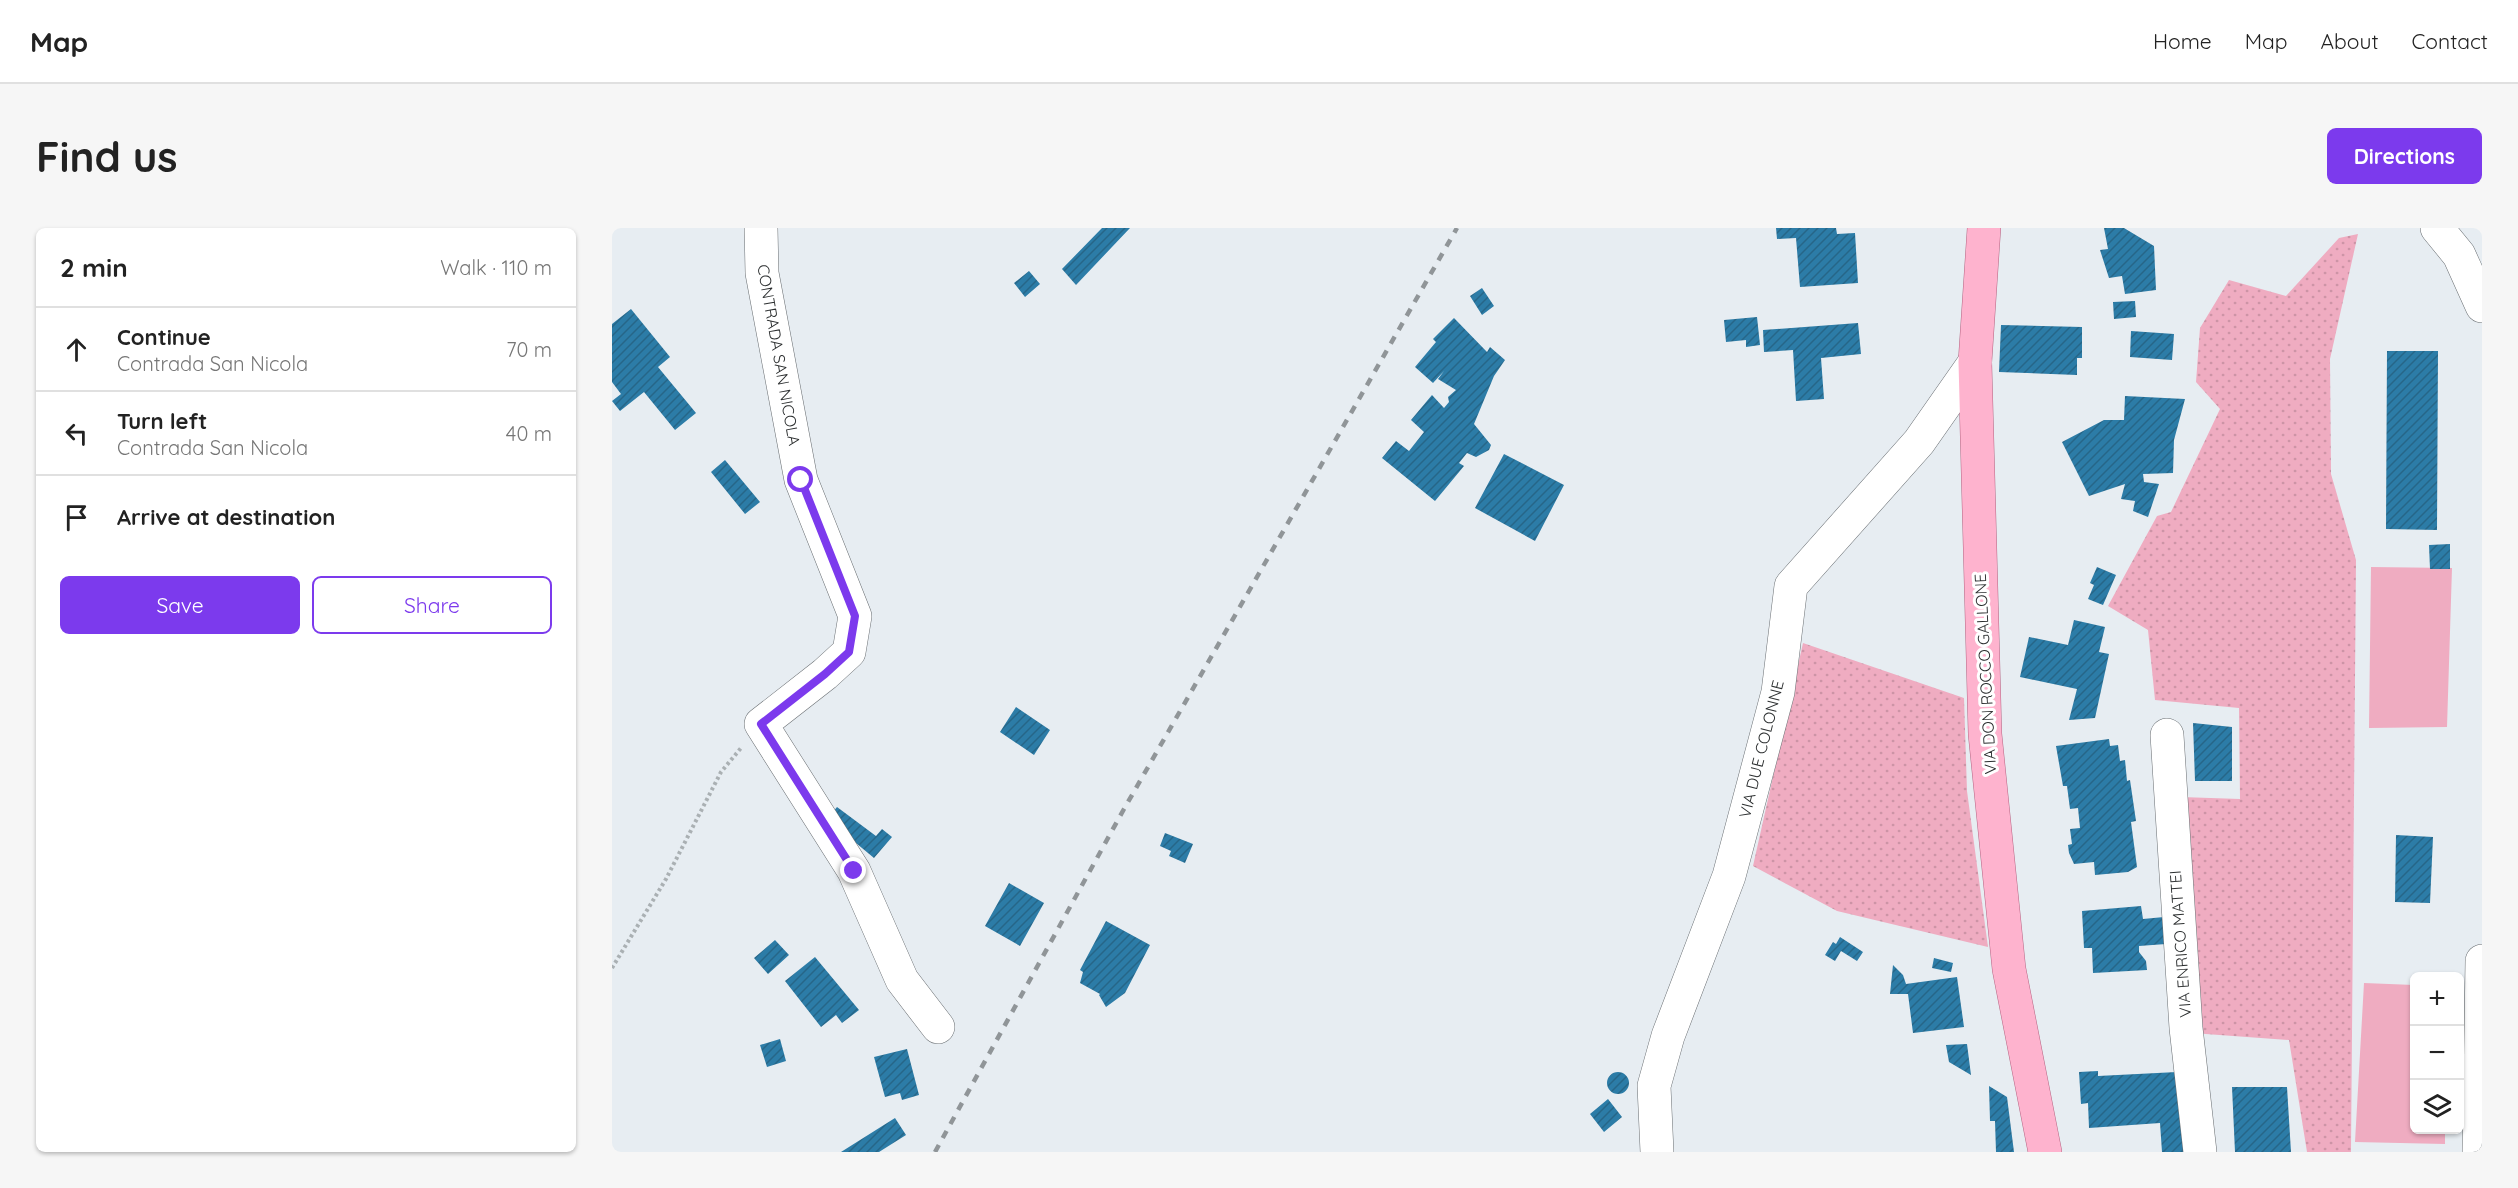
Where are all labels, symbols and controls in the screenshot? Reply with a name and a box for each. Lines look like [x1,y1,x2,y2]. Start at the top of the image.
text: Map [30,24,88,59]
text: Home [2153,28,2212,54]
text: Map [2245,28,2288,54]
text: About [2321,28,2379,54]
text: Contact [2412,28,2488,54]
button: Directions [2327,128,2482,184]
text: Find us [36,130,178,183]
text: 2 min [60,251,128,284]
text: Walk · 110 m [440,255,552,280]
street label: CONTRADA SAN NICOLA [753,263,805,447]
text: Continue [117,323,211,351]
icon: ahead [60,333,93,366]
text: 70 m [506,337,552,362]
text: Contrada San Nicola [117,351,308,376]
text: Turn left [117,407,207,435]
icon: left [60,417,93,450]
text: 40 m [506,421,552,446]
text: Contrada San Nicola [117,435,308,460]
route start [787,466,813,492]
icon: arrive [60,501,93,534]
text: Arrive at destination [117,503,335,531]
street label: VIA DON ROCCO GALLONE [1970,573,2000,775]
button: Save [60,576,300,634]
button: Share [312,576,552,634]
street label: VIA DUE COLONNE [1734,678,1788,820]
route end [840,857,866,883]
street label: VIA ENRICO MATTEI [2165,870,2195,1018]
map controls [2410,972,2464,1134]
button: + [2410,972,2464,1026]
button: − [2410,1026,2464,1080]
button: layers [2410,1080,2464,1134]

